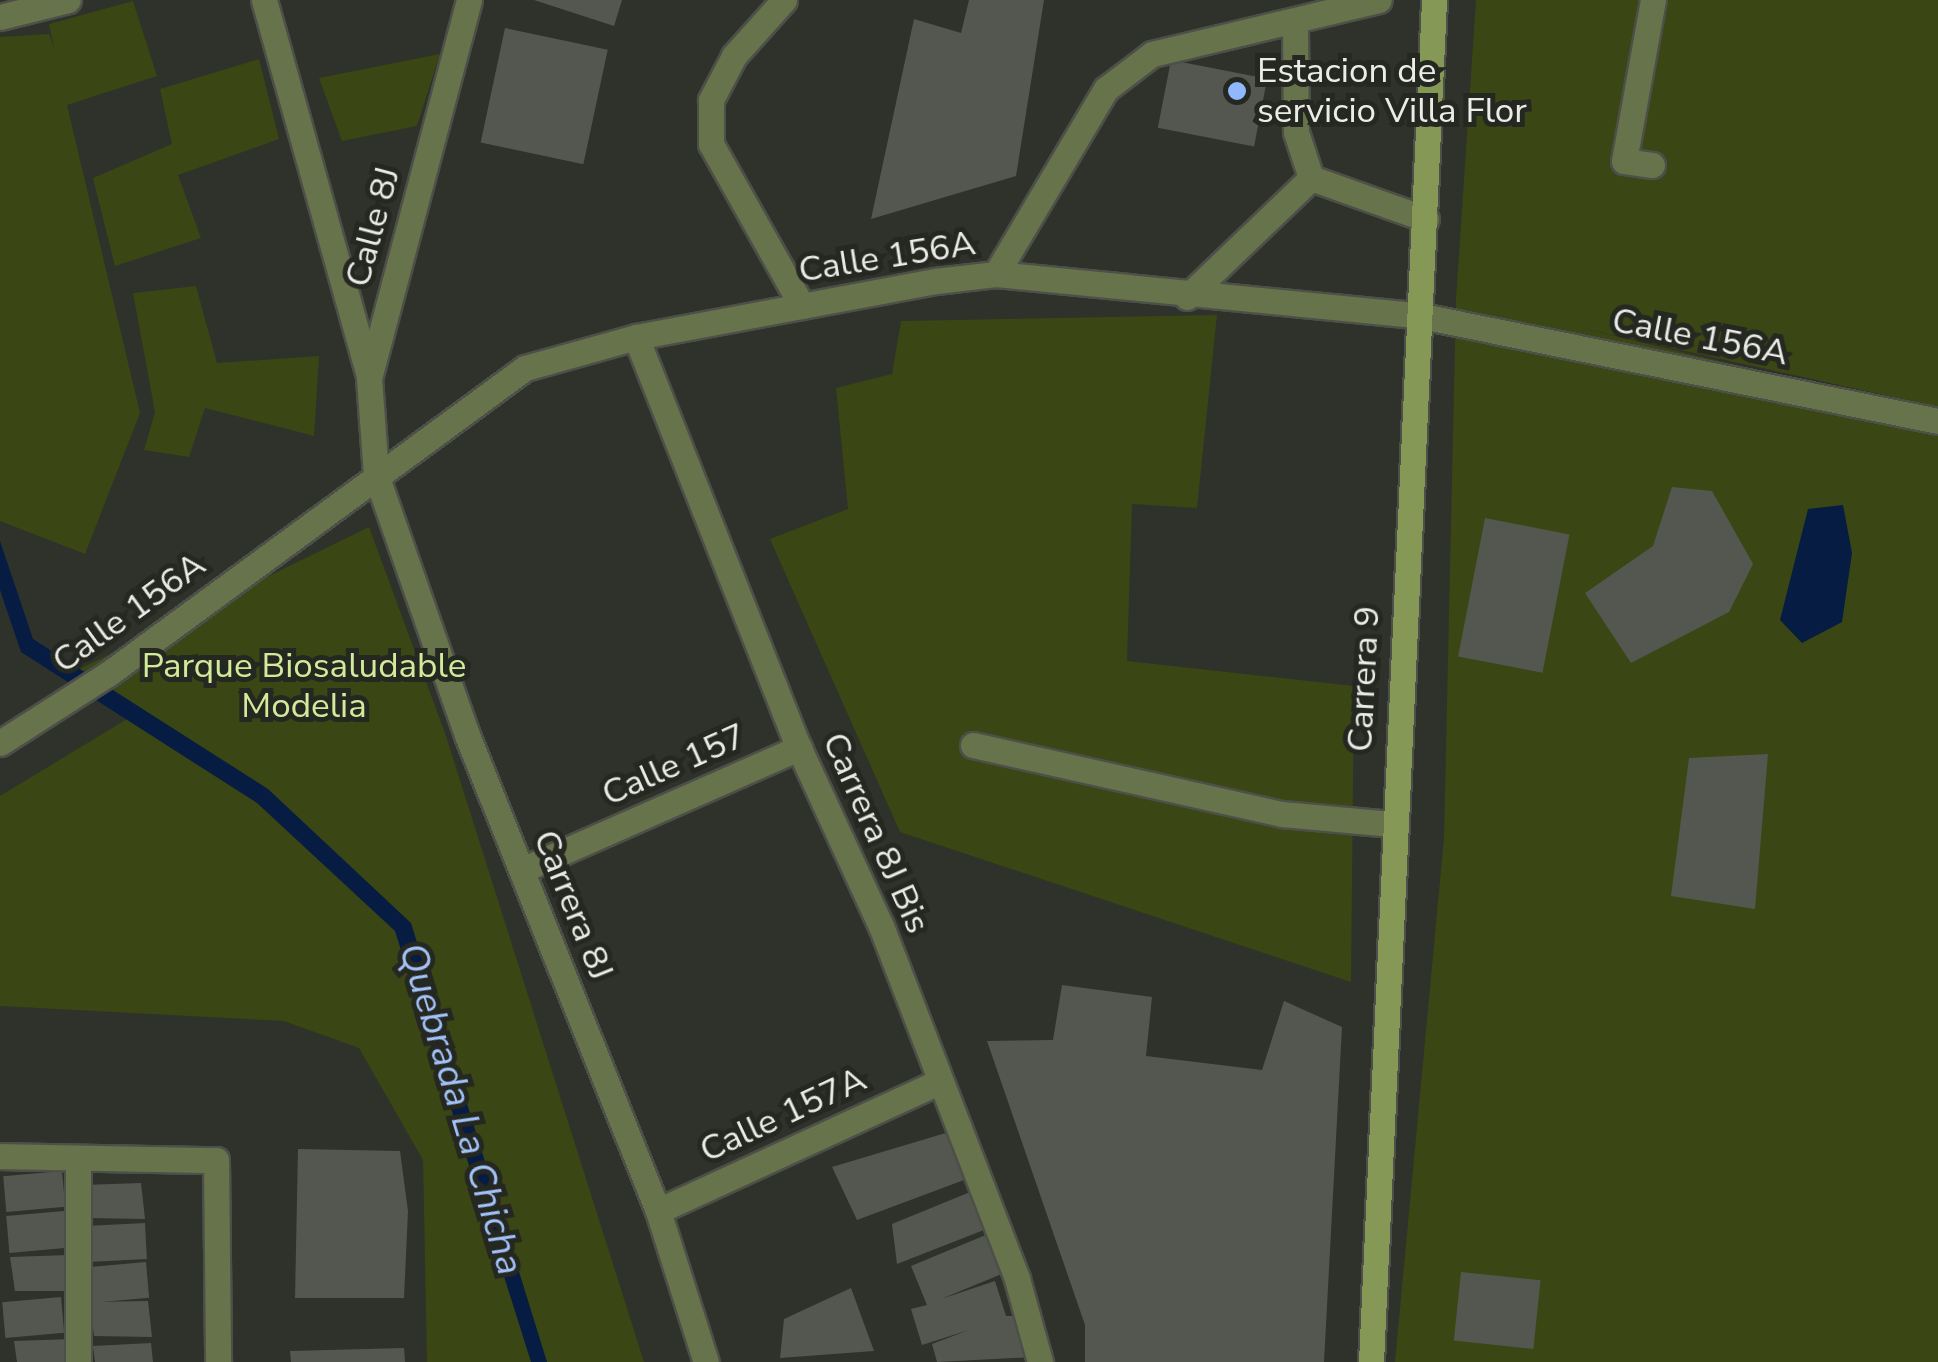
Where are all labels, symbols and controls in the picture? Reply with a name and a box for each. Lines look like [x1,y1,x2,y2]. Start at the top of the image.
place label: Estacion de servicio Villa Flor [1257,50,1527,132]
marker: Estacion de servicio Villa Flor [1226,80,1248,102]
street label: Calle 8J [337,163,409,291]
street label: Calle 156A [796,222,978,292]
street label: Calle 156A [1609,299,1791,375]
street label: Calle 156A [45,544,213,682]
street label: Carrera 9 [1339,605,1389,753]
park label: Parque Biosaludable Modelia [142,645,466,727]
street label: Calle 157 [596,715,752,815]
street label: Carrera 8J Bis [813,726,939,940]
street label: Carrera 8J [524,824,622,986]
water label: Quebrada La Chicha [389,938,533,1280]
street label: Calle 157A [693,1058,873,1172]

